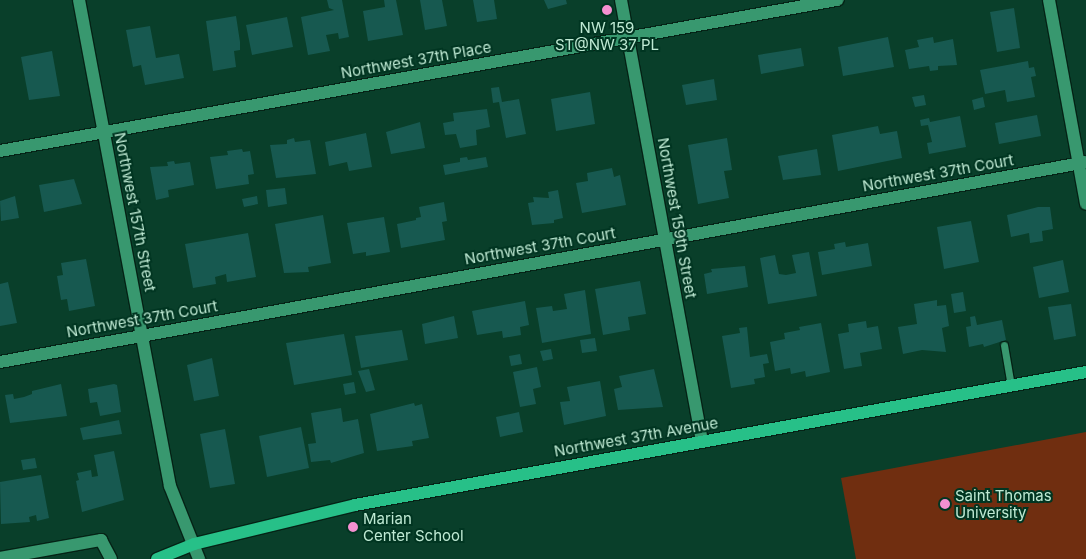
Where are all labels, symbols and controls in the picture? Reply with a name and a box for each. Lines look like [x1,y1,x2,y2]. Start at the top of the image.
marker: NW 159 ST@NW 37 PL [601,4,613,16]
place label: NW 159 ST@NW 37 PL [555,18,659,53]
street label: Northwest 37th Place [339,38,493,82]
street label: Northwest 157th Street [111,131,159,293]
street label: Northwest 159th Street [654,136,700,300]
street label: Northwest 37th Court [861,151,1015,195]
street label: Northwest 37th Court [463,224,617,268]
street label: Northwest 37th Court [65,297,219,341]
street label: Northwest 37th Avenue [553,414,719,460]
place label: Saint Thomas University [955,486,1052,521]
marker: Saint Thomas University [939,498,951,510]
place label: Marian Center School [363,509,464,544]
marker: Marian Center School [347,521,359,533]

